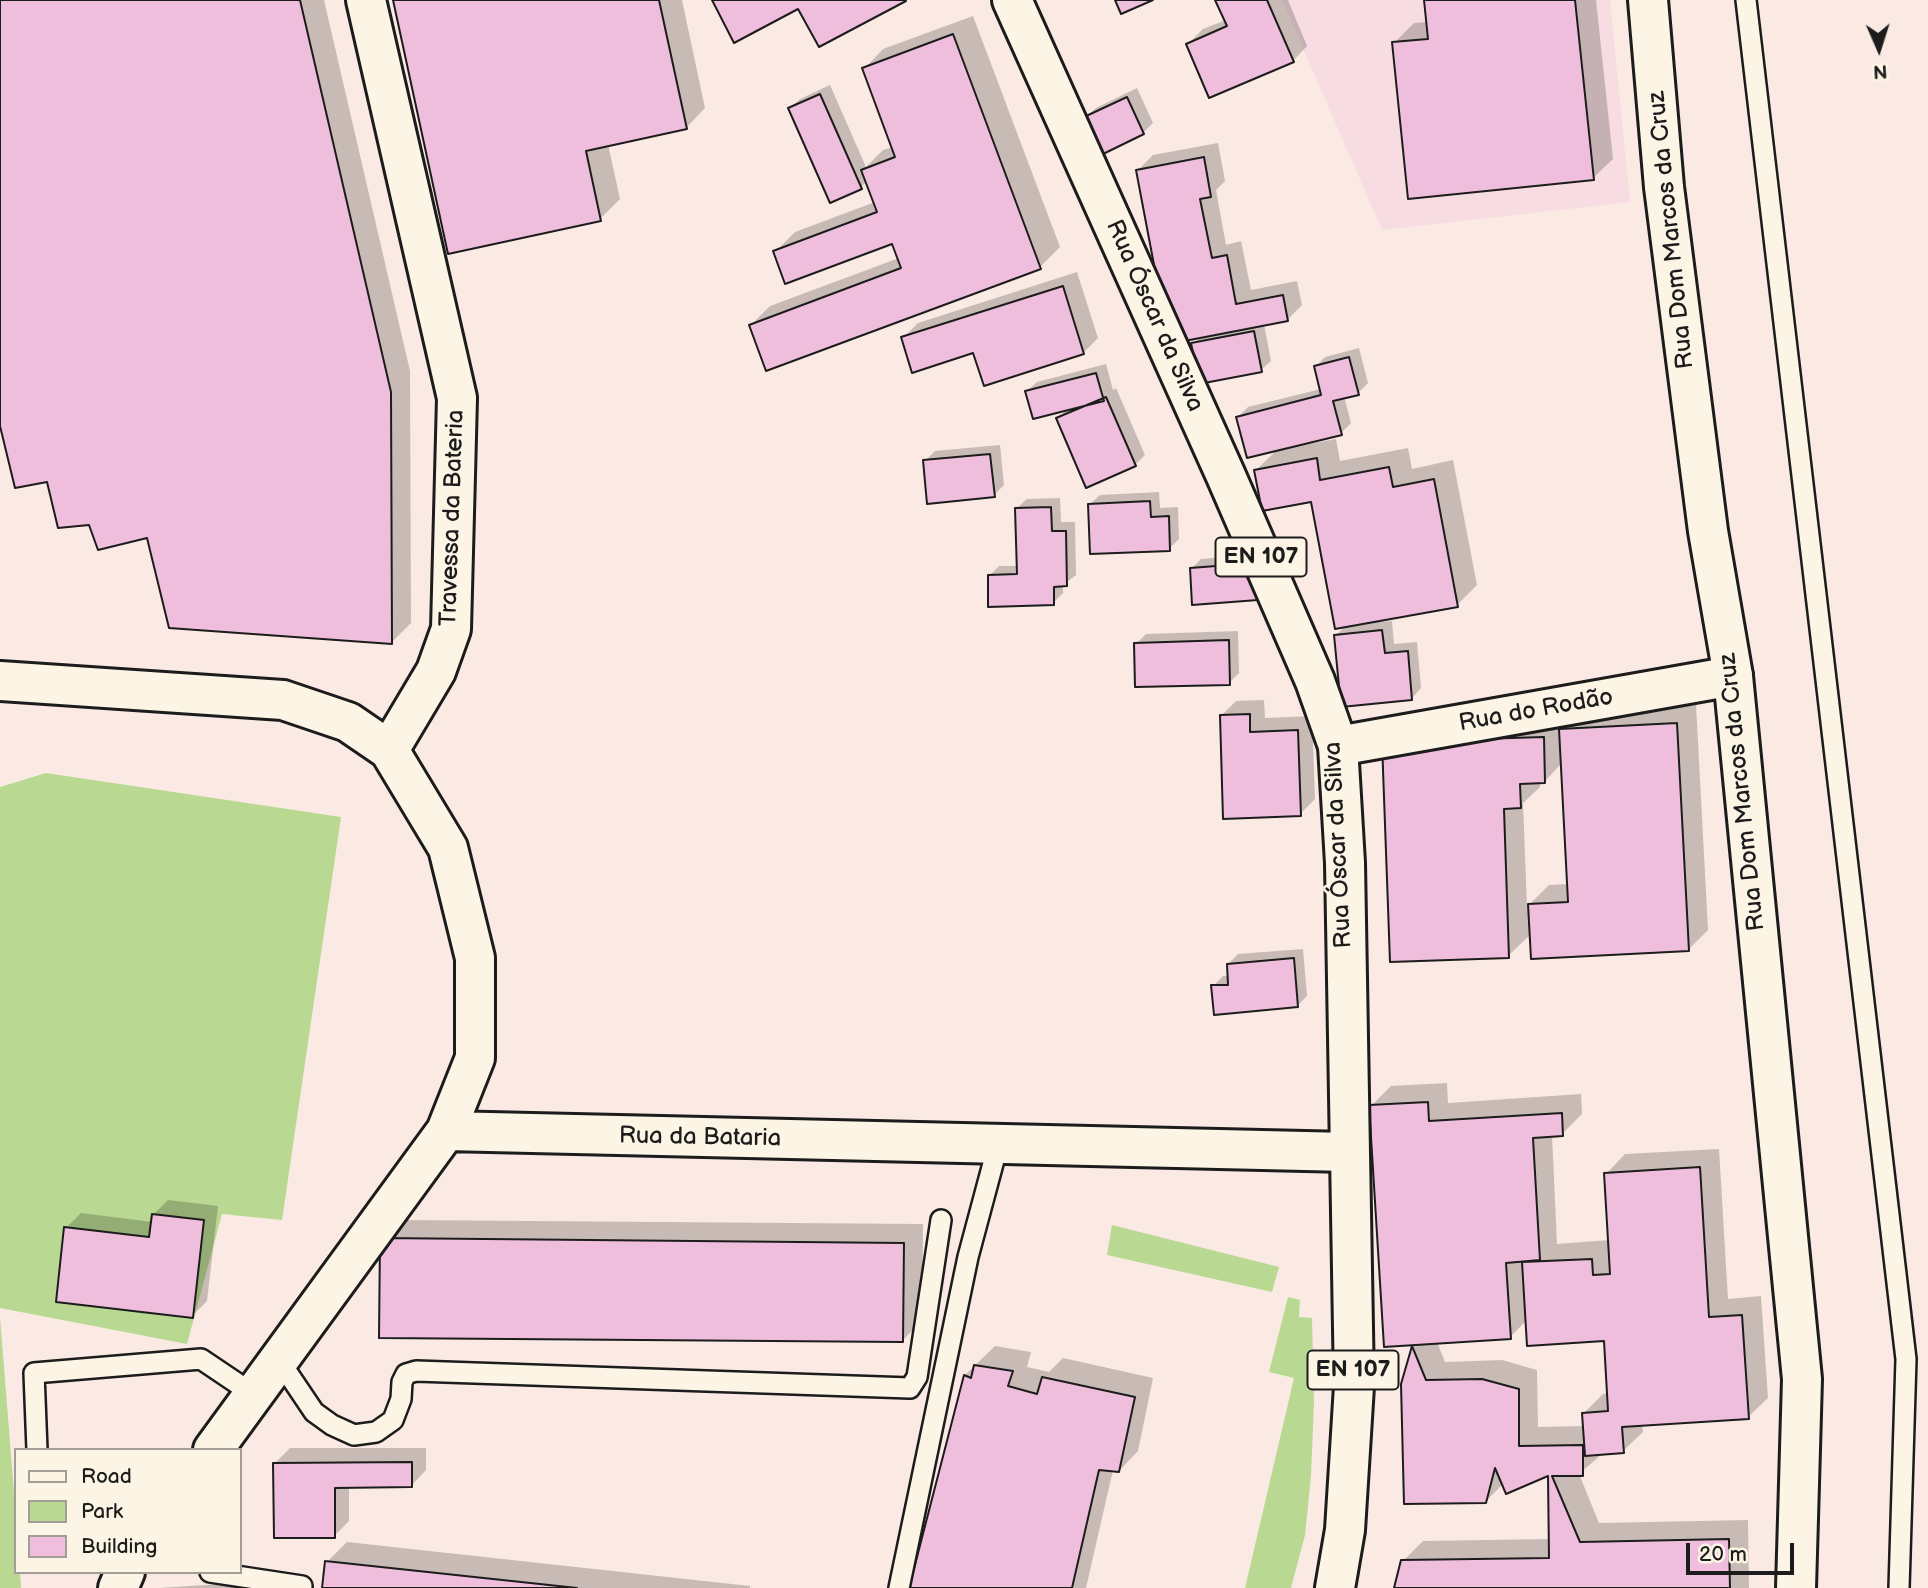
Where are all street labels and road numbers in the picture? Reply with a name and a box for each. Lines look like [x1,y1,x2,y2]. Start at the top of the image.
street label: Rua Dom Marcos da Cruz [1643,90,1701,370]
street label: Rua Óscar da Silva [1099,216,1209,416]
street label: Travessa da Bateria [435,409,471,627]
road number: EN 107 [1216,538,1306,576]
street label: Rua Dom Marcos da Cruz [1714,652,1772,932]
street label: Rua do Rodão [1457,683,1615,739]
street label: Rua Óscar da Silva [1319,741,1359,949]
street label: Rua da Bataria [619,1122,781,1154]
road number: EN 107 [1308,1350,1398,1390]

